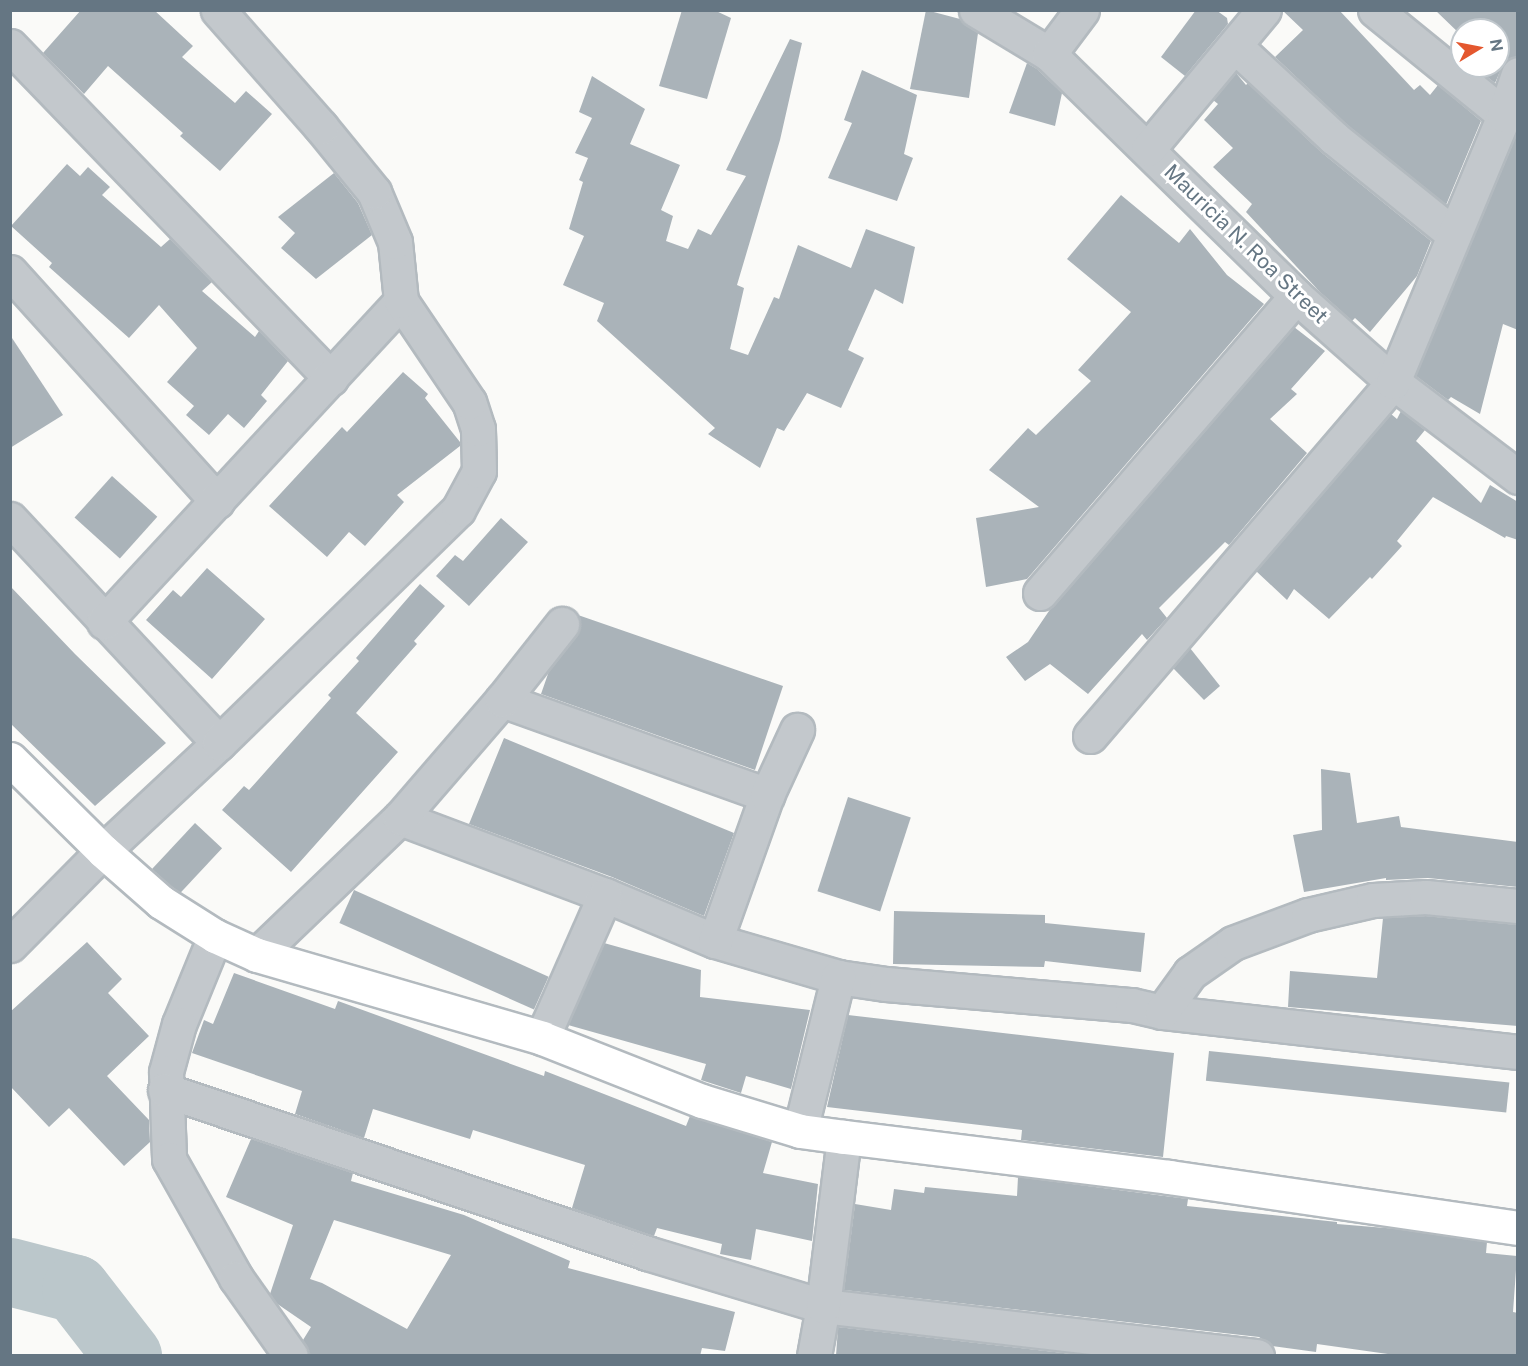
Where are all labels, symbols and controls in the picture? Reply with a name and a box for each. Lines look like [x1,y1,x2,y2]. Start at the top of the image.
north arrow [1450,18,1510,78]
text: N [1486,37,1507,53]
street label: Mauricia N. Roa Street [1159,159,1333,329]

